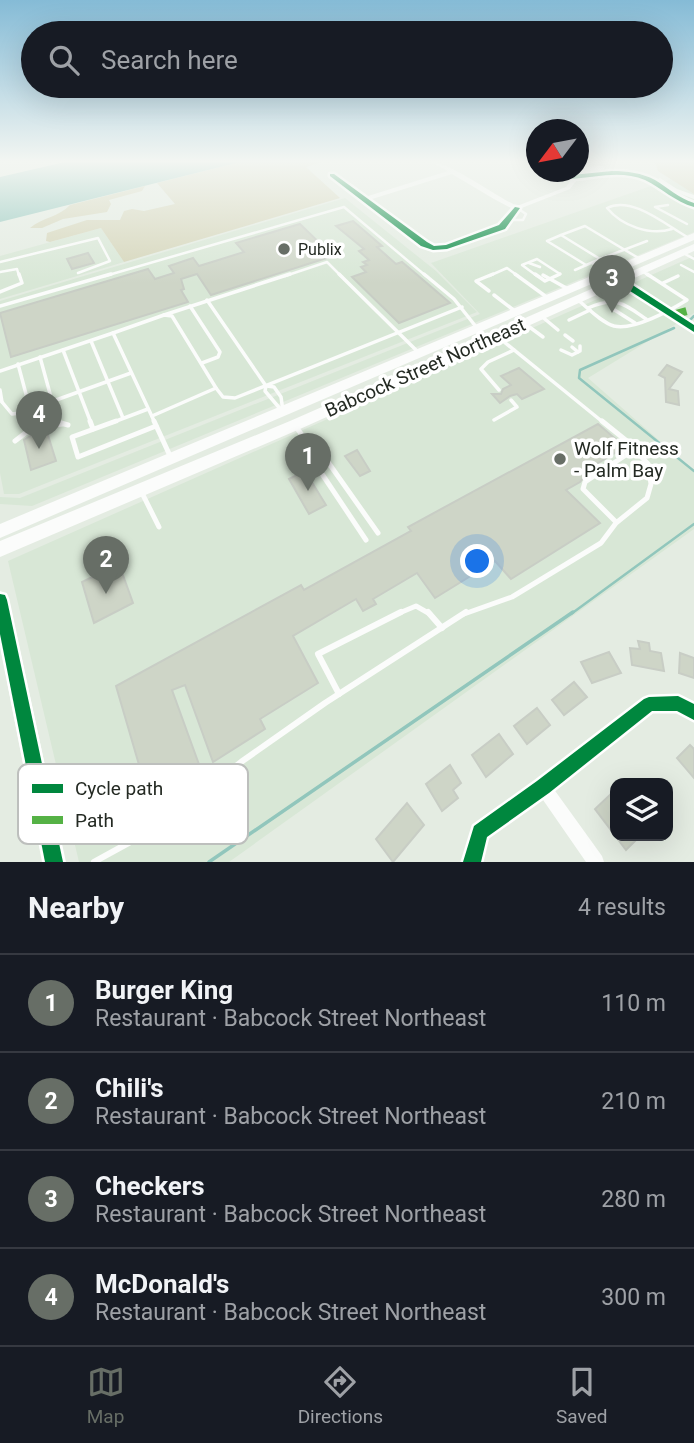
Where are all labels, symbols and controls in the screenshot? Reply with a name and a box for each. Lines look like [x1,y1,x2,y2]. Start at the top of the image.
search box [21,21,673,98]
icon: search [45,41,83,79]
text: Search here [101,45,238,75]
north arrow [526,119,589,182]
place label: Publix [298,240,342,259]
marker: Publix [276,241,292,257]
pin: 3 [589,255,635,313]
street label: Babcock Street Northeast [321,313,529,422]
pin: 4 [16,391,62,449]
pin: 1 [285,433,331,491]
place label: Wolf Fitness - Palm Bay [574,437,679,482]
marker: Wolf Fitness - Palm Bay [552,451,568,467]
pin: 2 [83,536,129,594]
your location [460,544,494,578]
legend [18,764,248,844]
text: Cycle path [75,777,163,800]
map controls [610,778,673,841]
button: layers [610,778,673,841]
text: Path [75,809,114,832]
text: Nearby [28,890,124,925]
text: 4 results [578,894,666,921]
text: Burger King [95,975,233,1005]
text: 1 [44,990,58,1017]
text: 110 m [601,990,666,1017]
text: Restaurant · Babcock Street Northeast [95,1005,486,1032]
text: Chili's [95,1073,164,1103]
text: 2 [44,1088,58,1115]
text: 210 m [601,1088,666,1115]
text: Restaurant · Babcock Street Northeast [95,1103,486,1130]
text: Checkers [95,1171,205,1201]
text: 3 [44,1186,58,1213]
text: 280 m [601,1186,666,1213]
text: Restaurant · Babcock Street Northeast [95,1201,486,1228]
text: McDonald's [95,1269,229,1299]
text: 4 [44,1284,58,1311]
text: 300 m [601,1284,666,1311]
text: Restaurant · Babcock Street Northeast [95,1299,486,1326]
tab: Map [87,1363,125,1428]
tab: Directions [298,1363,383,1428]
tab: Saved [556,1363,607,1428]

